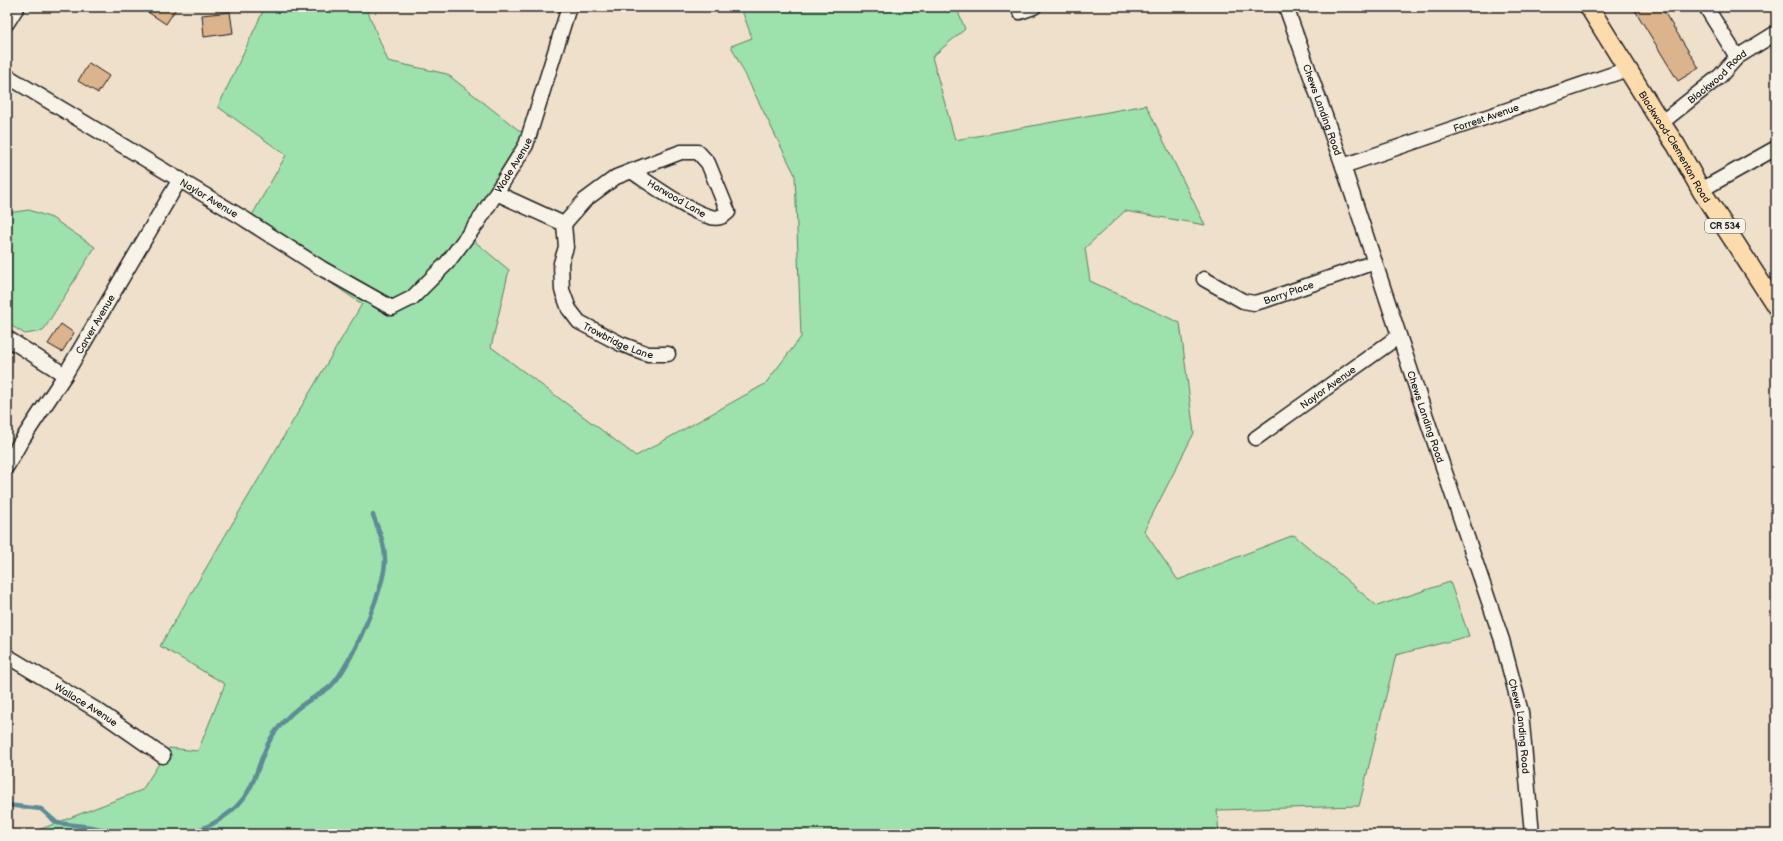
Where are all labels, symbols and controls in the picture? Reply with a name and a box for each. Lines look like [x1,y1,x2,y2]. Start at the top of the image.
street label: Blackwood Road [1685,47,1749,107]
street label: Chews Landing Road [1300,63,1344,157]
street label: Blackwood-Clementon Road [1636,89,1713,205]
street label: Forrest Avenue [1452,102,1521,135]
street label: Wade Avenue [493,136,535,195]
street label: Naylor Avenue [178,176,240,221]
street label: Harwood Lane [645,177,708,221]
road number: CR 534 [1705,219,1745,233]
street label: Barry Place [1262,279,1315,307]
street label: Carver Avenue [74,293,118,357]
street label: Trowbridge Lane [581,320,653,361]
street label: Naylor Avenue [1298,364,1358,412]
street label: Chews Landing Road [1404,370,1446,465]
street label: Chews Landing Road [1505,677,1532,774]
street label: Wallace Avenue [52,681,120,729]

